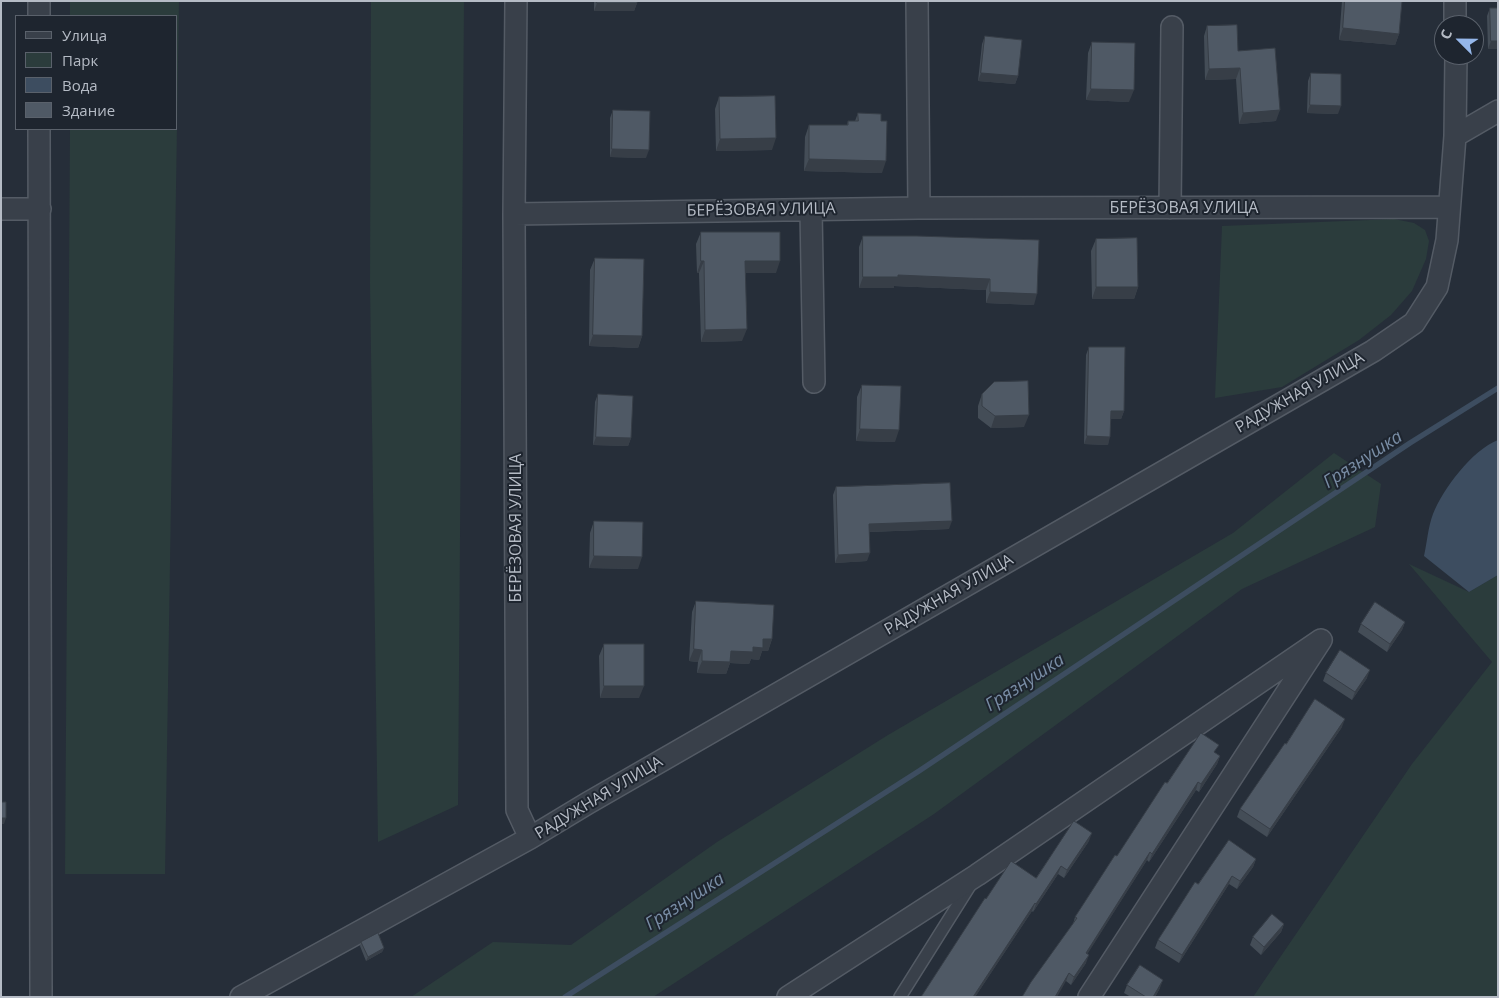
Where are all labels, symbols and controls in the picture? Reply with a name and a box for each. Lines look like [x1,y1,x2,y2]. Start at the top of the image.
legend [15,15,178,130]
north arrow [1434,15,1484,65]
text: Улица [62,25,107,45]
text: С [1435,27,1456,42]
text: Парк [62,50,98,70]
text: Вода [62,75,98,95]
text: Здание [62,100,115,120]
street label: БЕРЁЗОВАЯ УЛИЦА [1110,198,1258,218]
street label: БЕРЁЗОВАЯ УЛИЦА [686,199,836,221]
street label: РАДУЖНАЯ УЛИЦА [1232,348,1368,438]
water label: Грязнушка [1319,426,1407,494]
street label: БЕРЁЗОВАЯ УЛИЦА [506,454,526,602]
street label: РАДУЖНАЯ УЛИЦА [881,550,1017,640]
water label: Грязнушка [981,649,1069,717]
street label: РАДУЖНАЯ УЛИЦА [532,752,666,844]
water label: Грязнушка [641,868,729,936]

